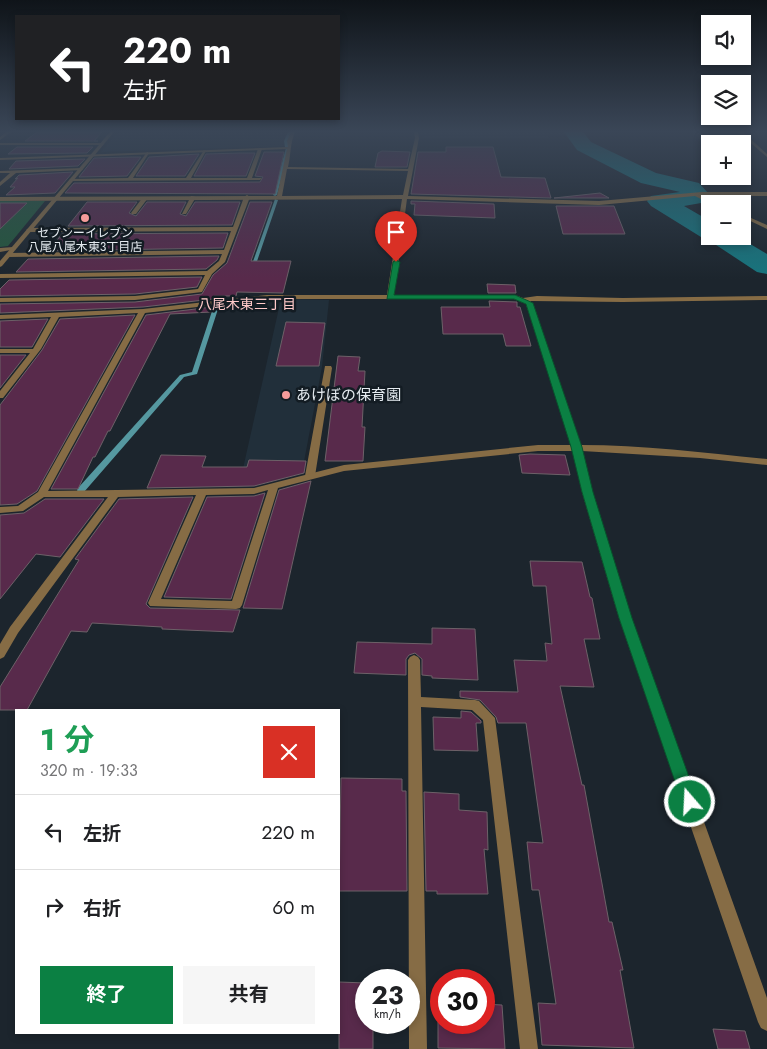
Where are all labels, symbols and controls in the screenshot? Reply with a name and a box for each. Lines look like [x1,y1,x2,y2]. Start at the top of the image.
map controls [701,15,751,245]
button: sound [701,15,751,65]
text: 220 m [123,26,231,76]
icon: left [40,35,105,100]
text: 左折 [123,74,167,106]
button: layers [701,75,751,125]
button: + [701,135,751,185]
button: − [701,195,751,245]
pin [375,211,417,262]
marker: セブンーイレブン 八尾八尾木東3丁目店 [79,212,91,224]
icon: arrive [382,218,410,246]
place label: セブンーイレブン 八尾八尾木東3丁目店 [28,224,142,256]
district label: 八尾木東三丁目 [198,294,296,314]
place label: あけぼの保育園 [296,384,401,406]
marker: あけぼの保育園 [280,389,292,401]
text: 1 分 [40,718,94,761]
button: close [263,726,315,778]
text: 320 m · 19:33 [40,759,138,782]
position arrow [663,775,715,827]
icon: left [40,818,68,846]
text: 220 m [261,819,315,846]
text: 左折 [83,820,121,847]
icon: right [40,893,68,921]
text: 60 m [272,894,315,921]
text: 右折 [83,895,121,922]
button: 終了 [40,966,173,1024]
button: 共有 [183,966,315,1024]
speed limit sign: 30 [430,969,495,1034]
text: 23 [372,977,403,1013]
text: km/h [374,1005,401,1023]

